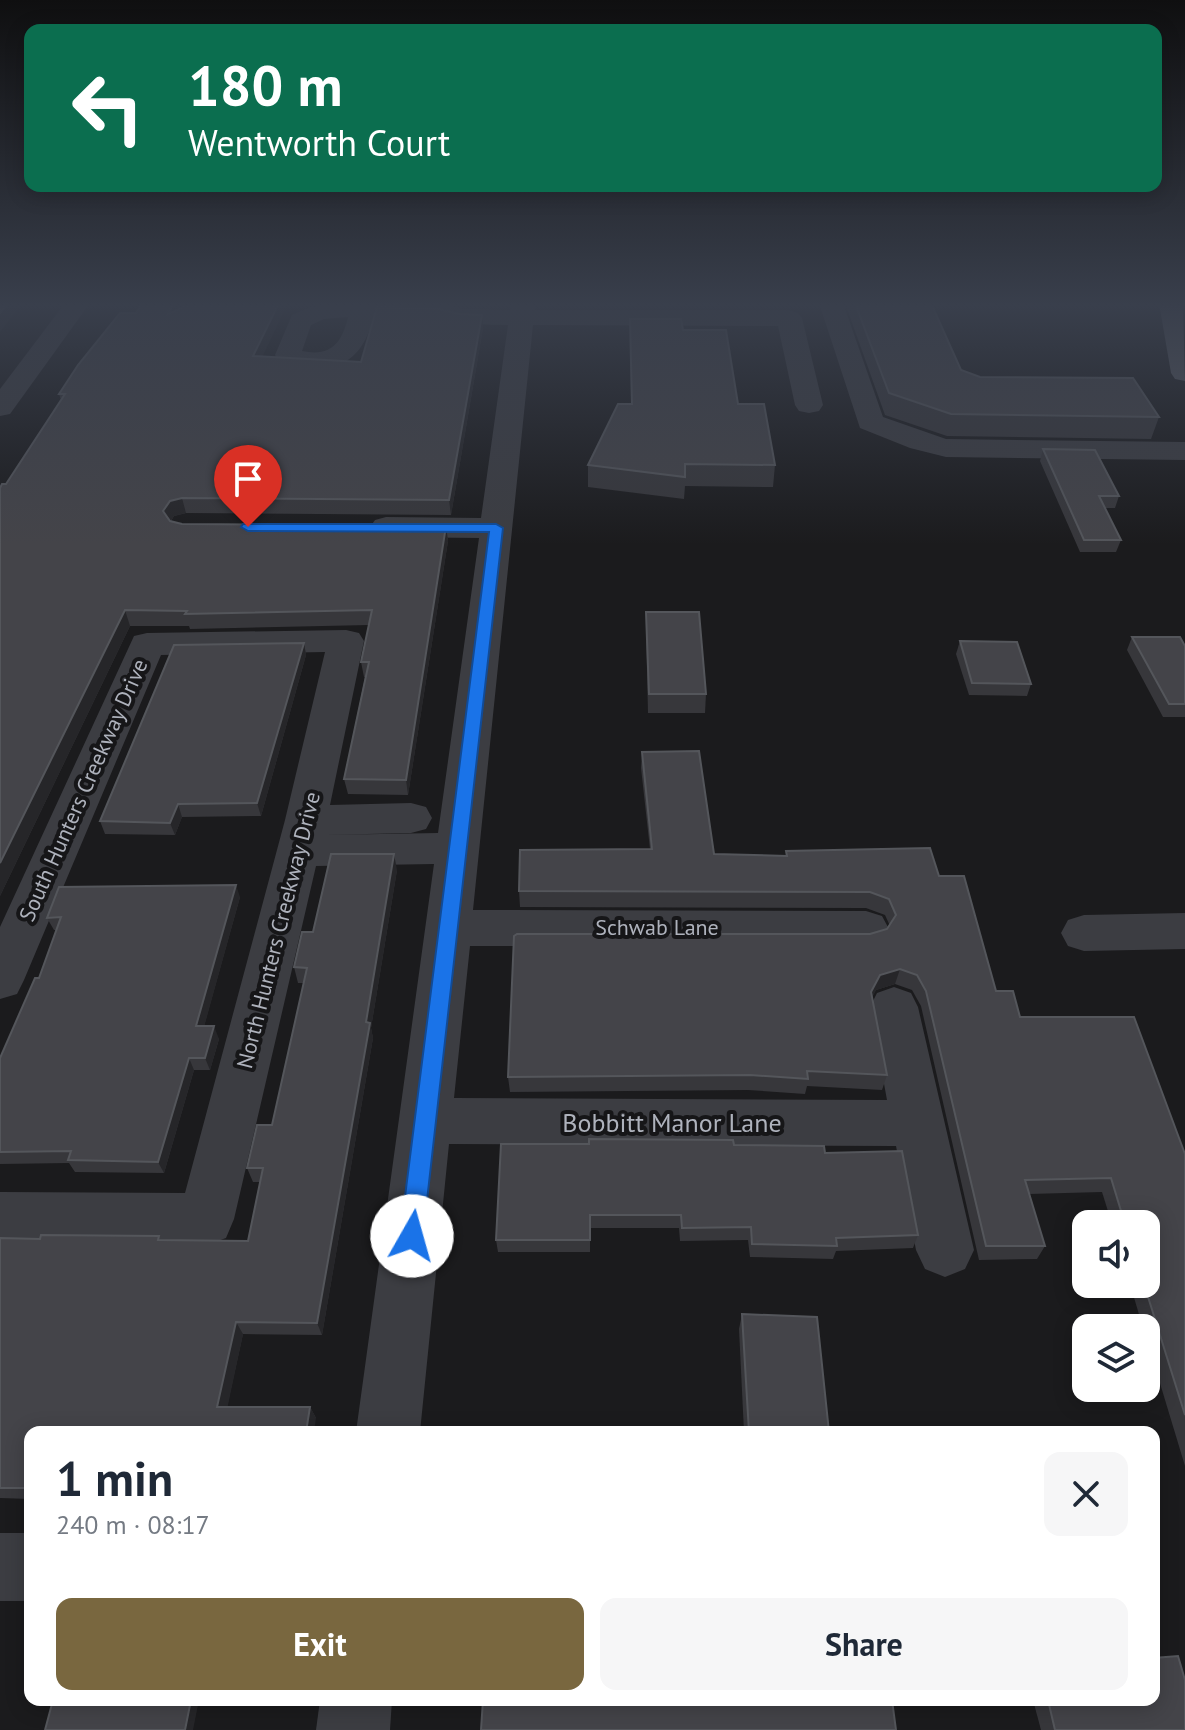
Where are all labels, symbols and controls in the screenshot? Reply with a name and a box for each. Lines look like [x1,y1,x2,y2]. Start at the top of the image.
text: 180 m [188,49,343,121]
icon: left [56,56,160,160]
text: Wentworth Court [188,119,450,166]
pin [214,445,282,527]
icon: arrive [226,457,270,501]
street label: South Hunters Creekway Drive [12,654,154,926]
street label: North Hunters Creekway Drive [230,789,326,1071]
street label: Schwab Lane [595,913,719,941]
street label: Bobbitt Manor Lane [562,1106,782,1139]
position arrow [370,1194,454,1278]
map controls [1072,1210,1160,1402]
button: sound [1072,1210,1160,1298]
button: layers [1072,1314,1160,1402]
text: 1 min [56,1447,173,1509]
button: close [1044,1452,1128,1536]
text: 240 m · 08:17 [56,1508,210,1541]
button: Exit [56,1598,584,1690]
button: Share [600,1598,1128,1690]

